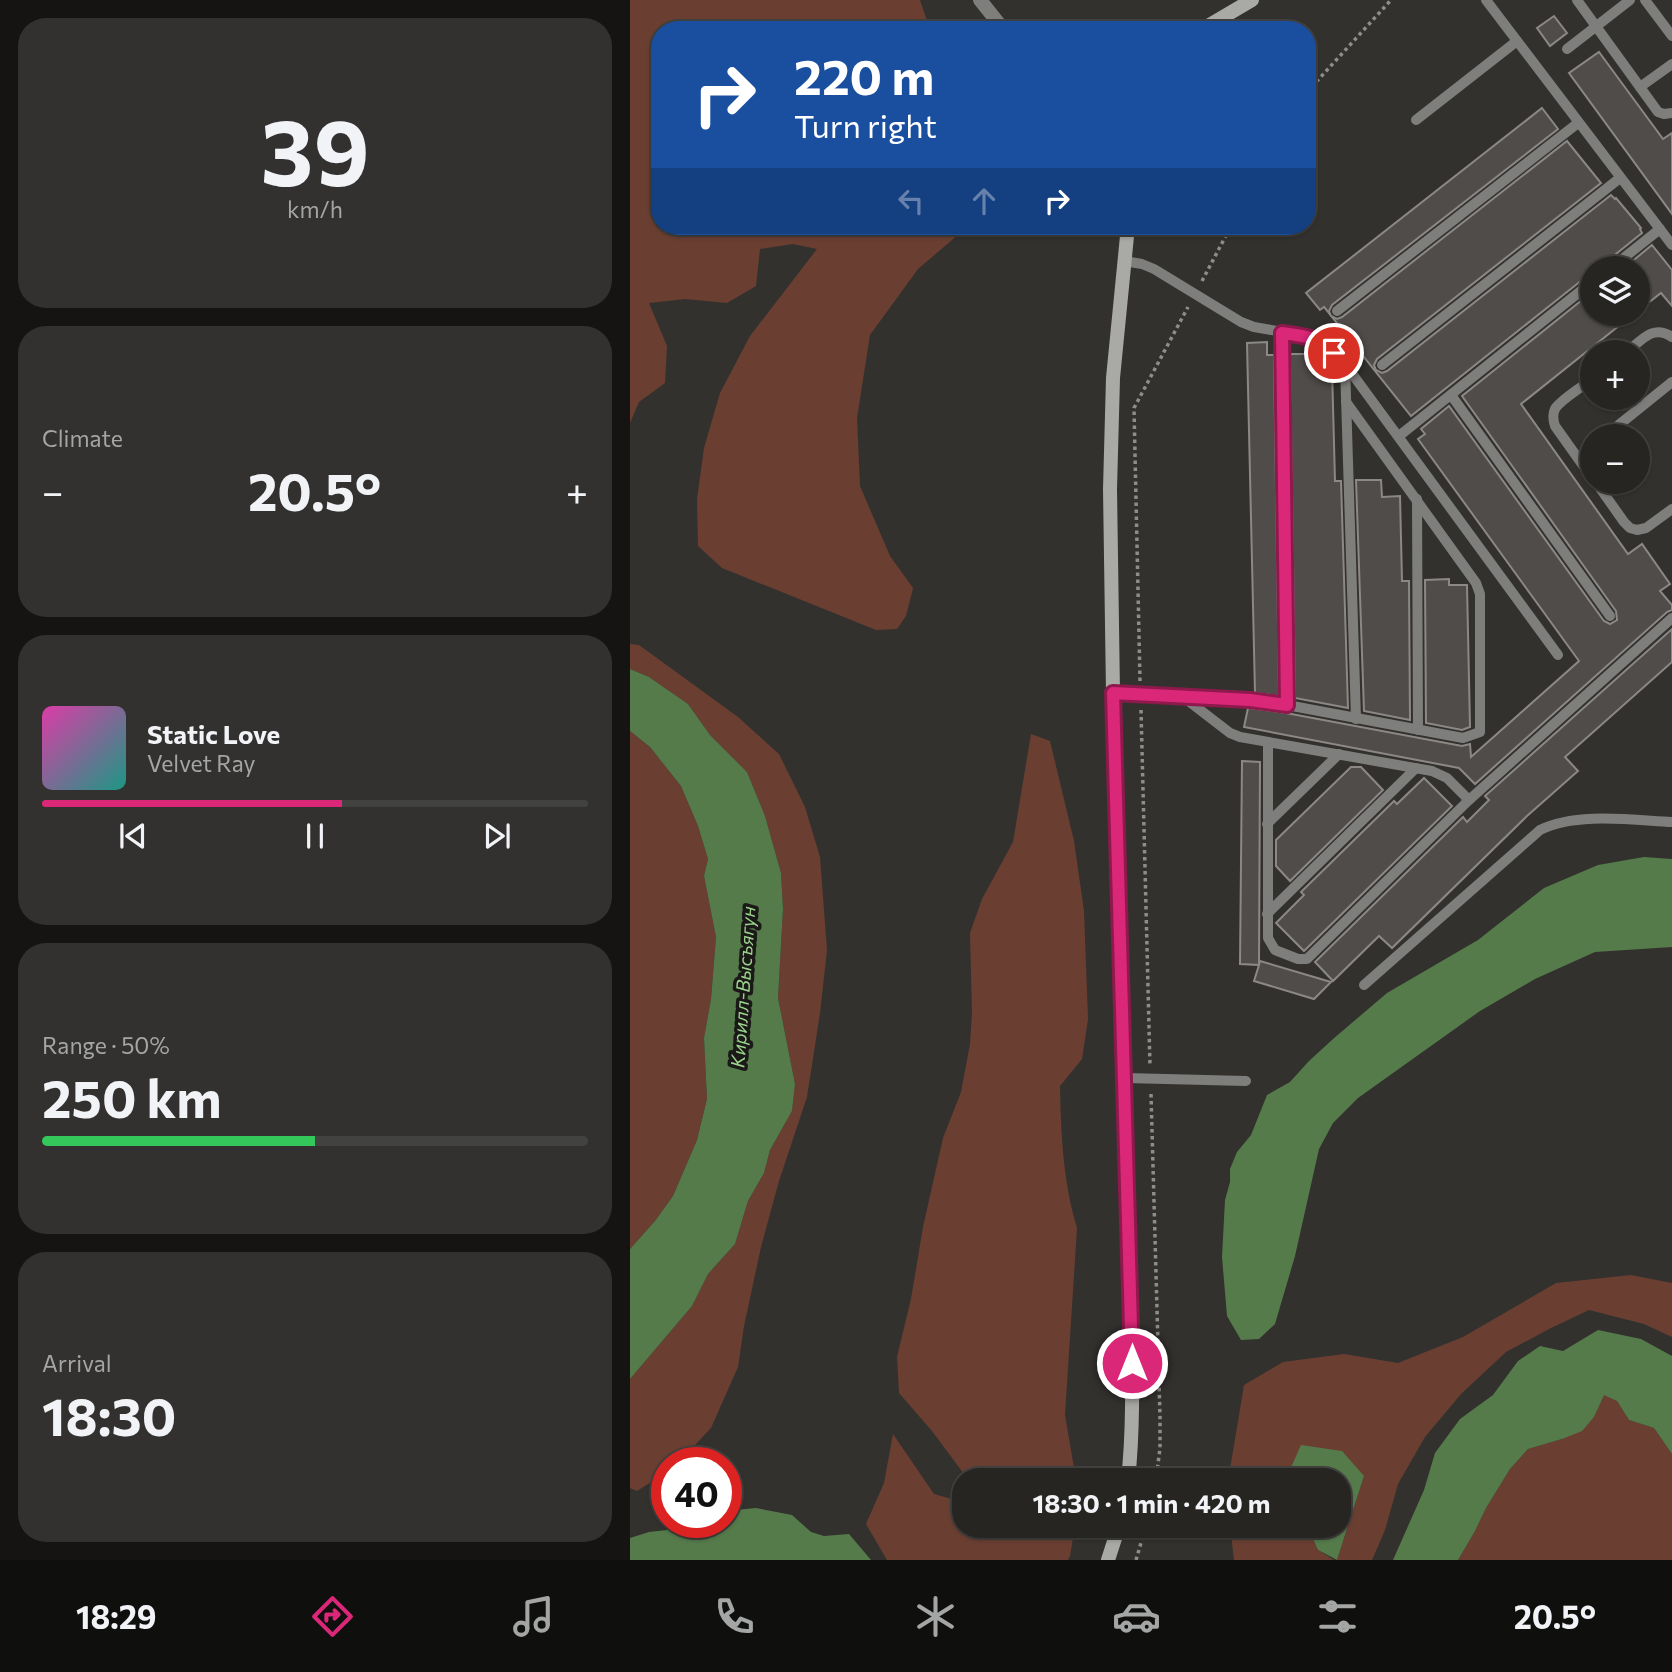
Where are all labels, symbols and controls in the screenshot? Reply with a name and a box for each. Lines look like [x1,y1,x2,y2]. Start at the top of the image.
text: 220 m [794,45,934,105]
icon: right [679,49,770,140]
text: 39 [260,93,370,205]
text: Turn right [794,105,937,145]
icon: left [892,182,930,220]
icon: ahead [965,182,1003,220]
icon: right [1038,182,1076,220]
text: km/h [287,195,343,223]
map controls [1580,256,1650,494]
button: layers [1580,256,1650,326]
pin [1304,323,1364,383]
icon: arrive [1315,334,1353,372]
button: + [1580,340,1650,410]
text: Climate [42,424,123,452]
button: − [1580,424,1650,494]
text: 20.5° [248,458,381,522]
text: − [42,467,64,514]
text: + [566,467,588,514]
text: Static Love [147,718,280,749]
text: Velvet Ray [147,749,255,777]
icon: previous [114,817,152,855]
icon: pause [296,817,334,855]
icon: next [478,817,516,855]
water label: Кирилл-Высъягун [725,905,760,1068]
text: Range · 50% [42,1031,170,1059]
text: 250 km [42,1065,222,1129]
position arrow [1095,1326,1169,1400]
text: Arrival [42,1349,112,1377]
text: 18:30 [42,1383,176,1447]
speed limit sign: 40 [651,1447,742,1538]
text: 18:30 · 1 min · 420 m [1033,1487,1270,1518]
icon: directions [308,1592,357,1641]
icon: music [509,1592,558,1641]
icon: phone [710,1592,759,1641]
icon: climate [911,1592,960,1641]
icon: car [1112,1592,1161,1641]
icon: filters [1313,1592,1362,1641]
text: 18:29 [76,1596,156,1636]
text: 20.5° [1514,1596,1596,1636]

